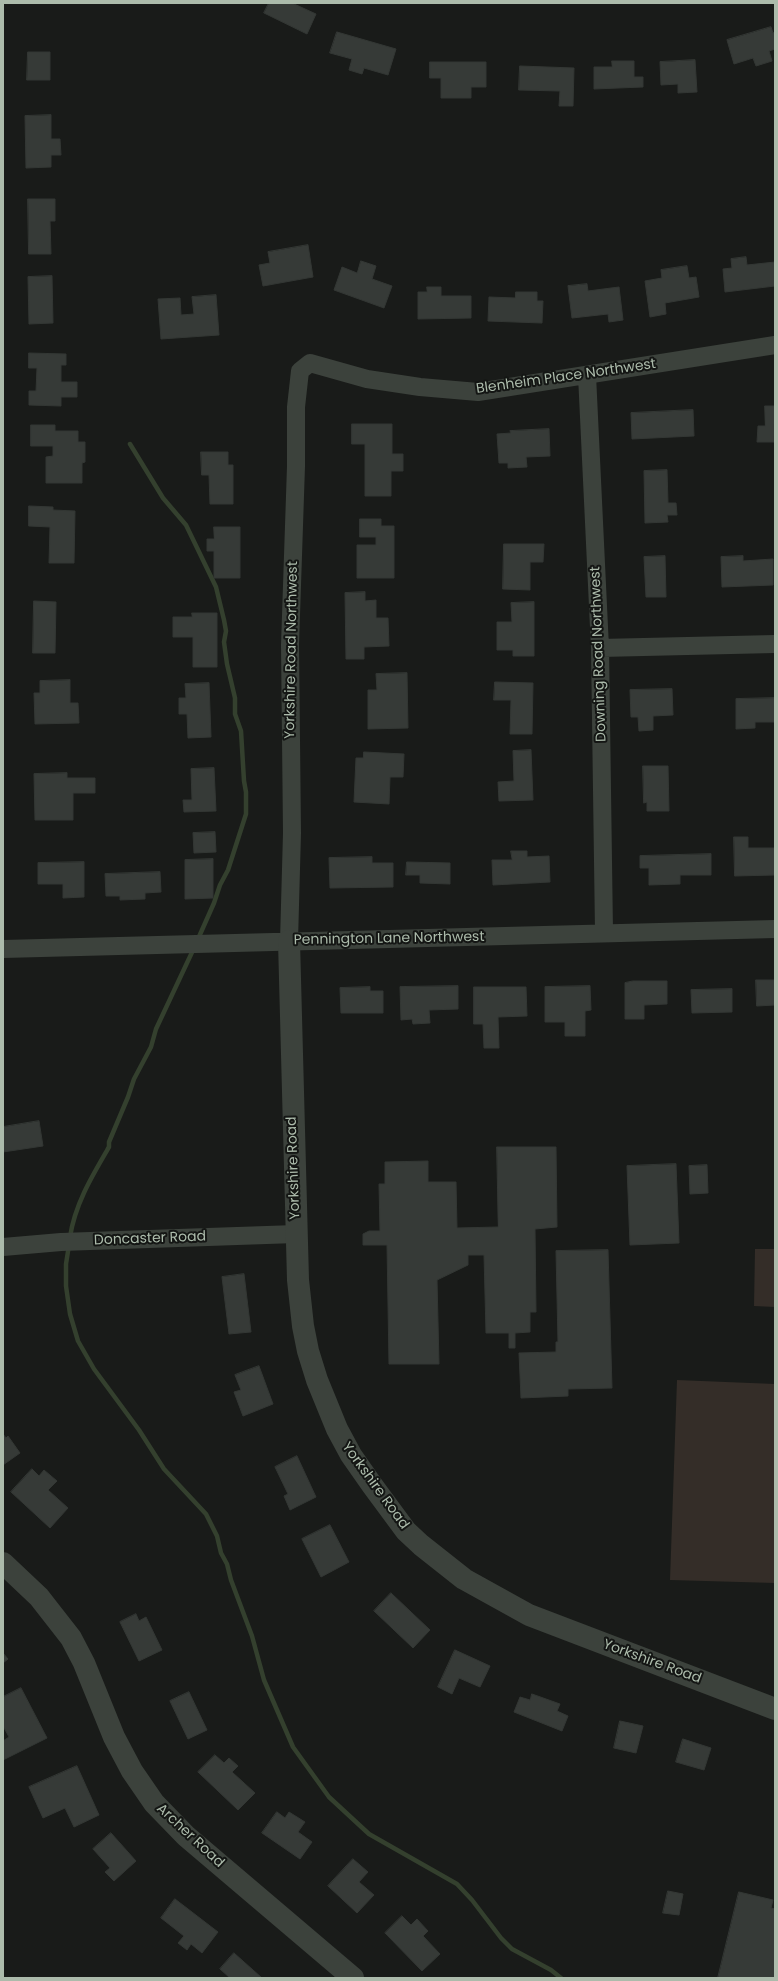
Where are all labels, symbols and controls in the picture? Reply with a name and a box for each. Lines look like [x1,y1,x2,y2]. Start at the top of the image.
street label: Blenheim Place Northwest [475,356,657,398]
street label: Yorkshire Road Northwest [282,561,302,739]
street label: Downing Road Northwest [588,566,610,742]
street label: Pennington Lane Northwest [293,929,485,949]
street label: Yorkshire Road [284,1116,304,1220]
street label: Doncaster Road [94,1229,206,1249]
street label: Yorkshire Road [338,1439,412,1533]
street label: Yorkshire Road [601,1636,703,1688]
street label: Archer Road [153,1800,227,1872]

